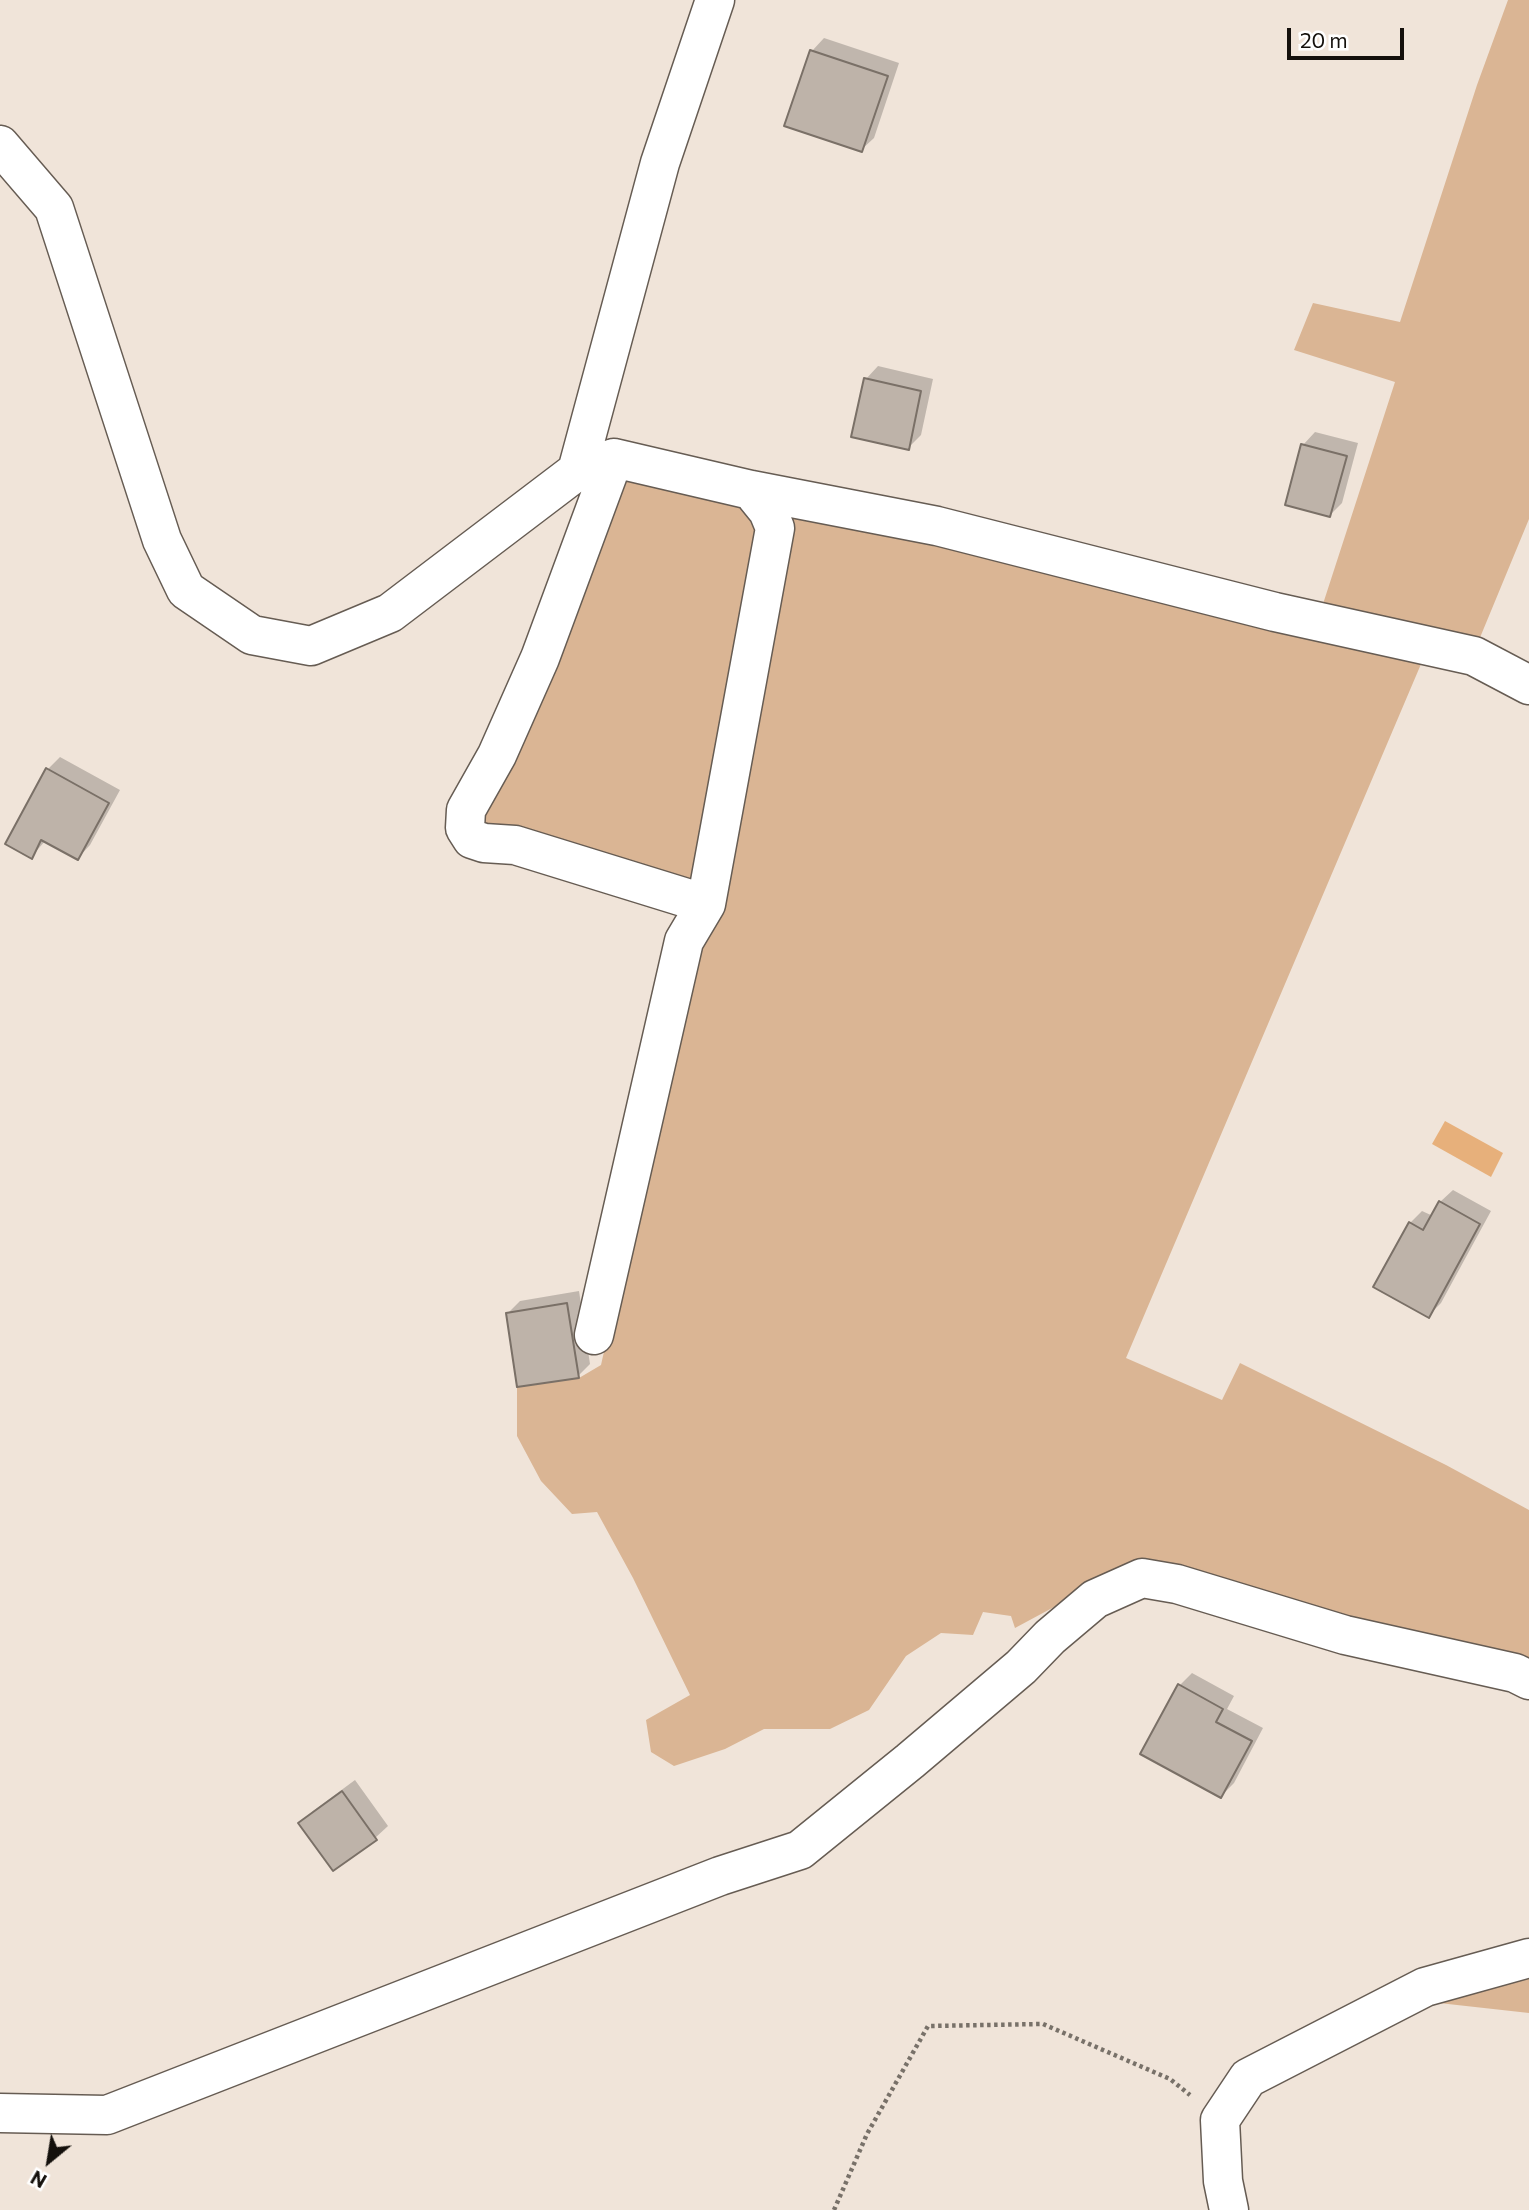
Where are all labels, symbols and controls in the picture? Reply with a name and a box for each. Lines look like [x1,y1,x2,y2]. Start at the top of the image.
scale bar [1291,14,1408,58]
text: 20 m [1300,27,1348,52]
north arrow [14,2126,84,2196]
text: N [26,2166,50,2193]

